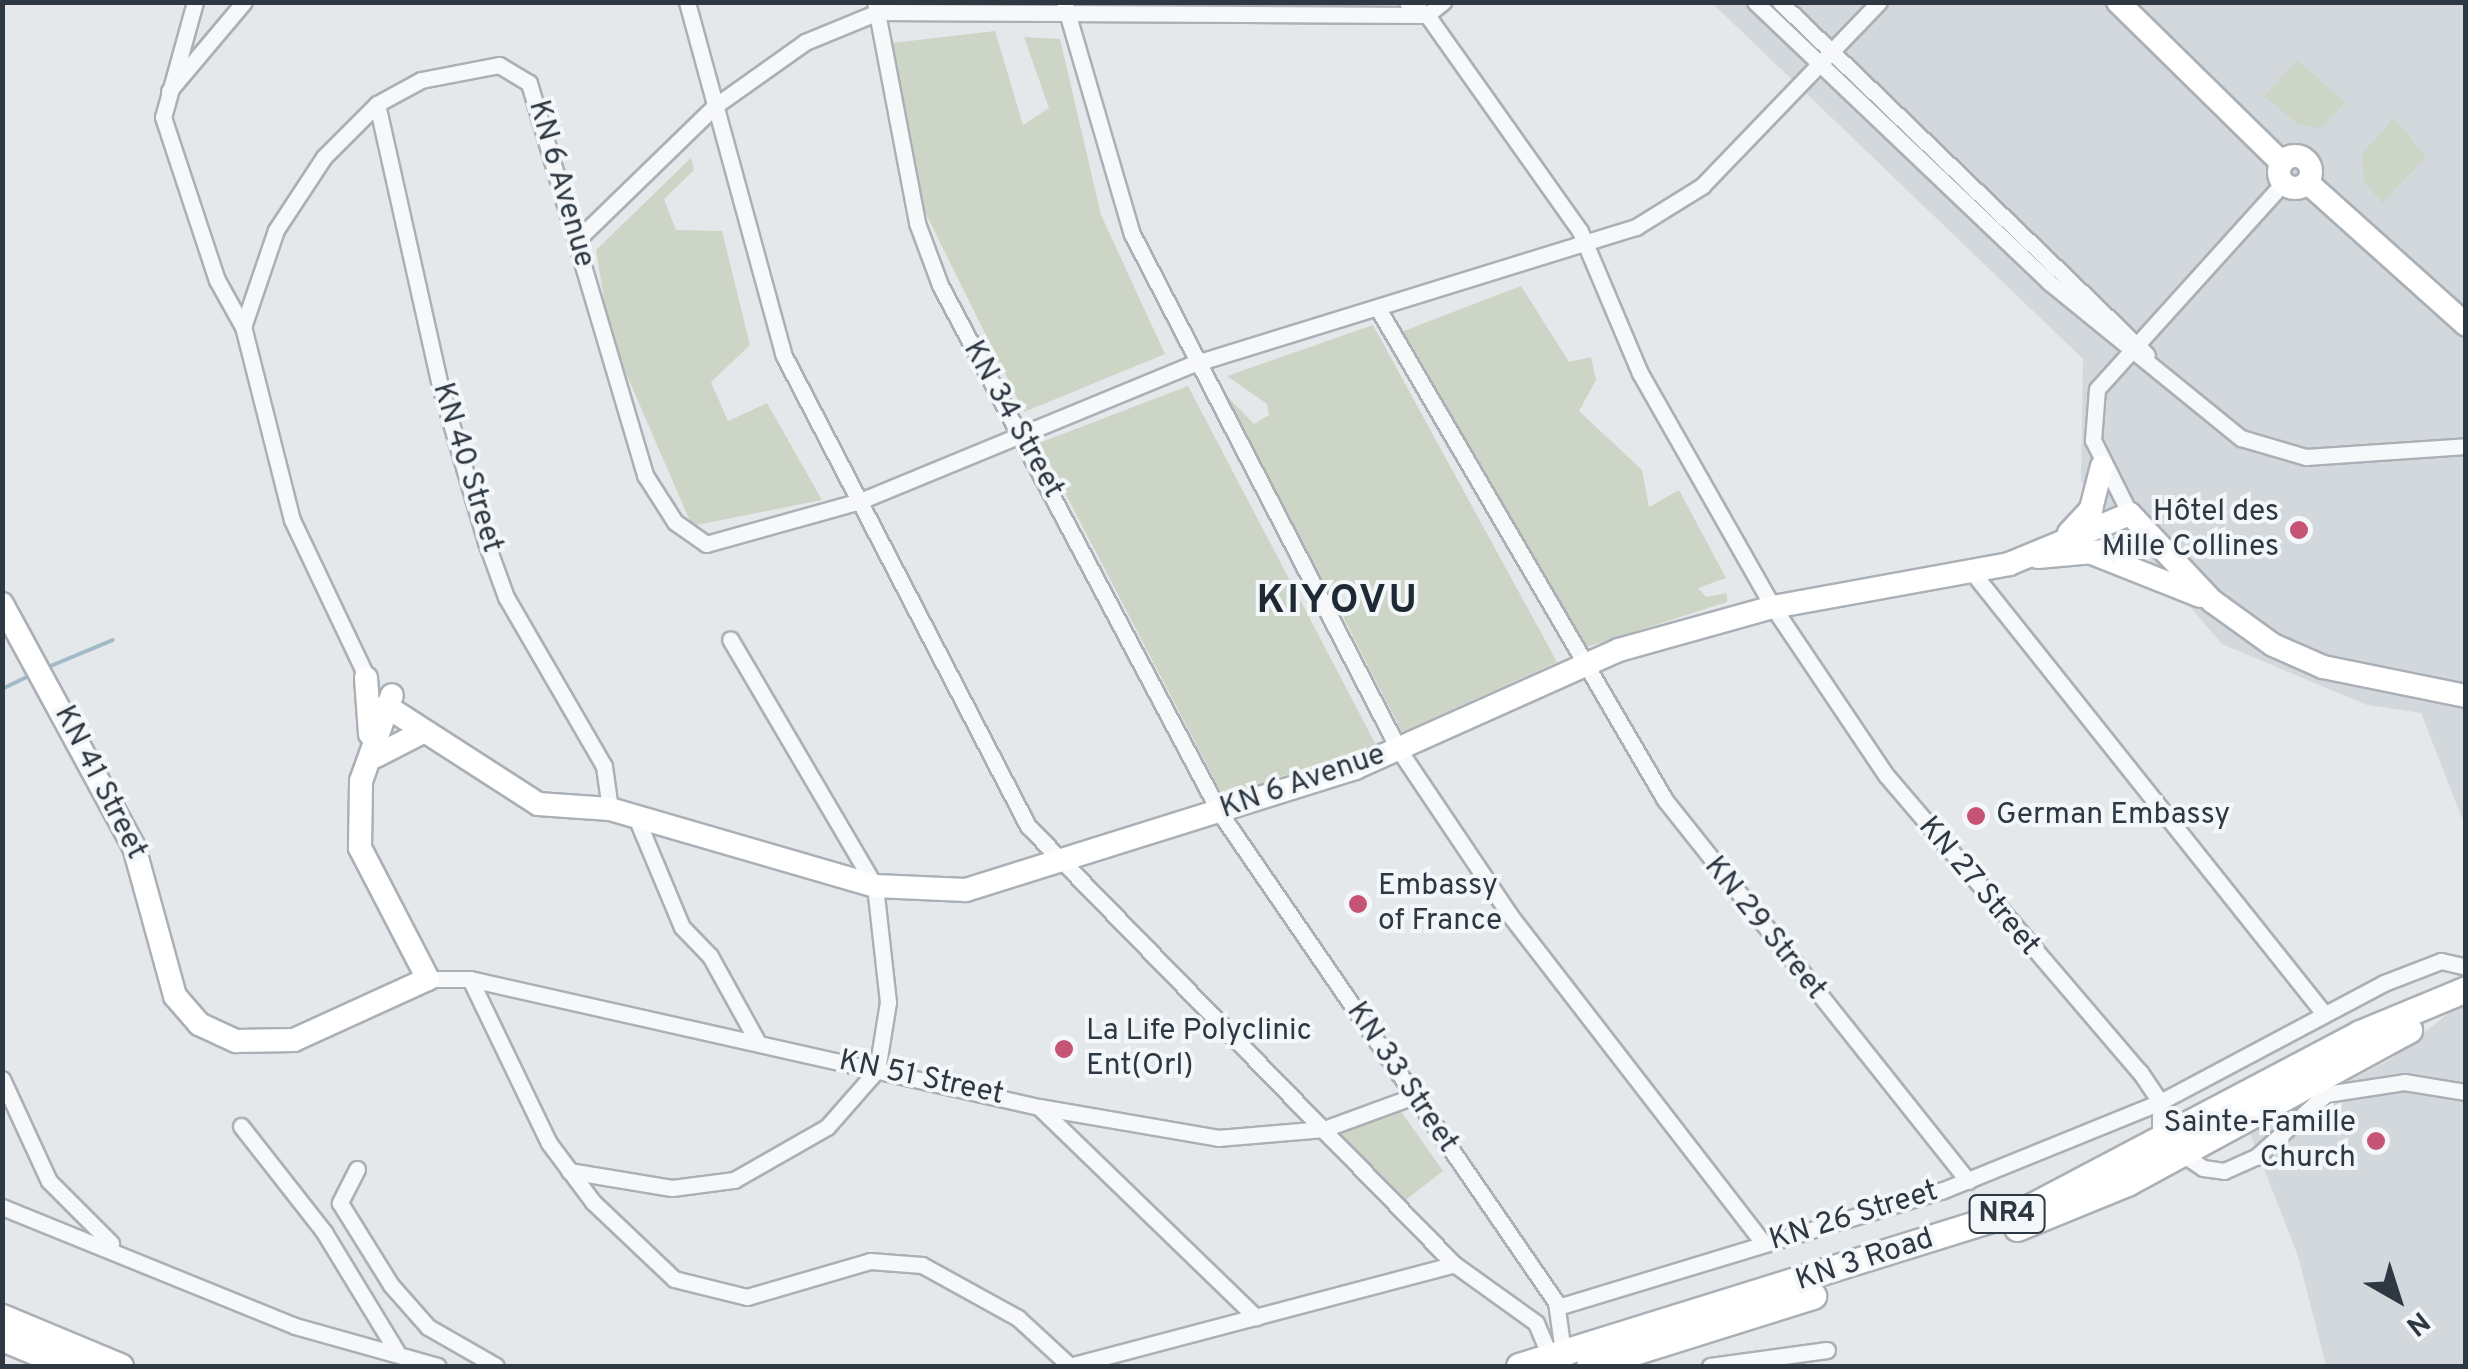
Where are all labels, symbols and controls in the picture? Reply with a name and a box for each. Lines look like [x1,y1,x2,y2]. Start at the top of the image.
street label: KN 6 Avenue [519,96,601,272]
street label: KN 34 Street [954,335,1070,505]
street label: KN 40 Street [423,379,509,557]
place label: Hôtel des Mille Collines [2101,495,2279,566]
marker: Hôtel des Mille Collines [2288,519,2310,541]
district label: KIYOVU [1257,578,1419,626]
street label: KN 41 Street [45,700,153,866]
street label: KN 6 Avenue [1215,738,1391,828]
place label: German Embassy [1996,798,2230,834]
marker: German Embassy [1965,805,1987,827]
street label: KN 27 Street [1909,810,2047,964]
street label: KN 29 Street [1695,850,1833,1008]
place label: Embassy of France [1378,869,1502,940]
marker: Embassy of France [1347,893,1369,915]
street label: KN 33 Street [1337,996,1465,1160]
place label: La Life Polyclinic Ent(Orl) [1086,1014,1312,1084]
marker: La Life Polyclinic Ent(Orl) [1051,1036,1077,1062]
street label: KN 51 Street [835,1044,1007,1114]
place label: Sainte-Famille Church [2164,1106,2356,1176]
marker: Sainte-Famille Church [2365,1130,2387,1152]
street label: KN 26 Street [1766,1174,1942,1260]
road number: NR4 [1967,1191,2047,1237]
street label: KN 3 Road [1792,1222,1938,1300]
north arrow [2348,1249,2448,1349]
text: N [2398,1302,2436,1343]

